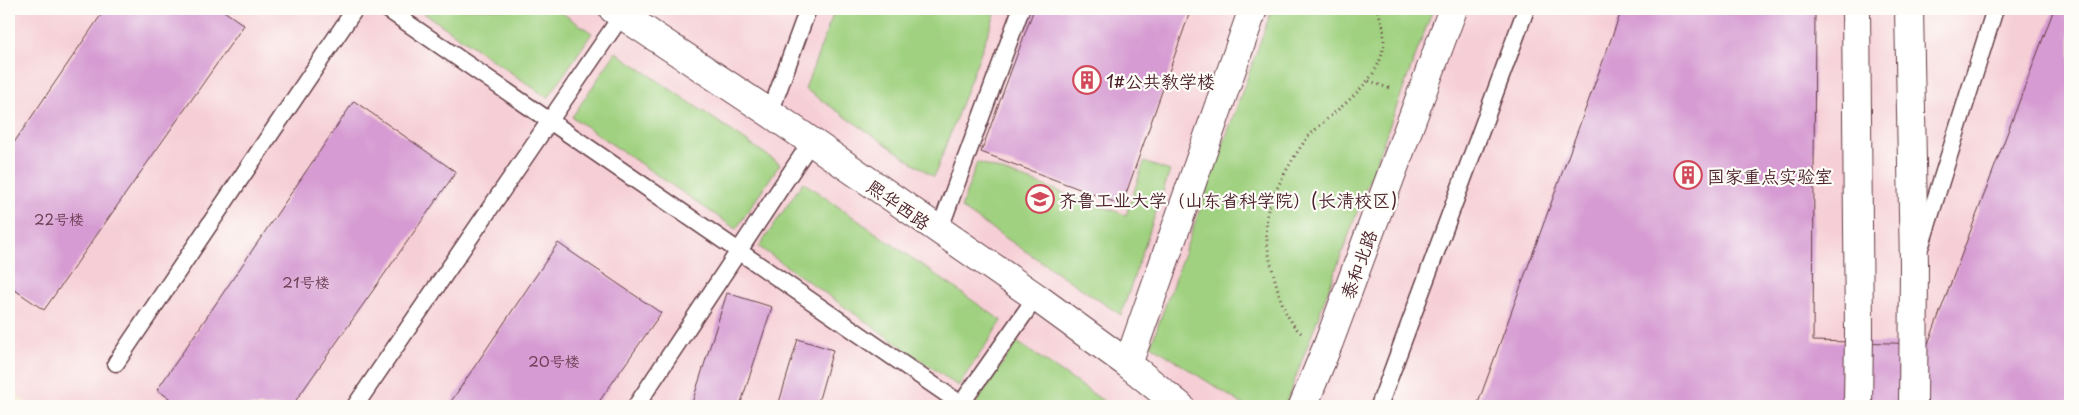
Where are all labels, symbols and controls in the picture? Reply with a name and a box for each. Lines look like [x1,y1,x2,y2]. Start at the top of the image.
building icon: 1#公共教学楼 [1072,65,1102,95]
place label: 1#公共教学楼 [1106,67,1215,94]
building icon: 国家重点实验室 [1673,160,1703,190]
place label: 国家重点实验室 [1707,162,1833,189]
street label: 熙华西路 [862,172,936,236]
school or university icon: 齐鲁工业大学（山东省科学院）(长清校区) [1025,184,1055,214]
place label: 齐鲁工业大学（山东省科学院）(长清校区) [1059,186,1397,213]
house number: 22号楼 [34,207,84,230]
street label: 泰和北路 [1333,226,1383,302]
house number: 21号楼 [282,270,330,293]
house number: 20号楼 [528,349,580,372]

